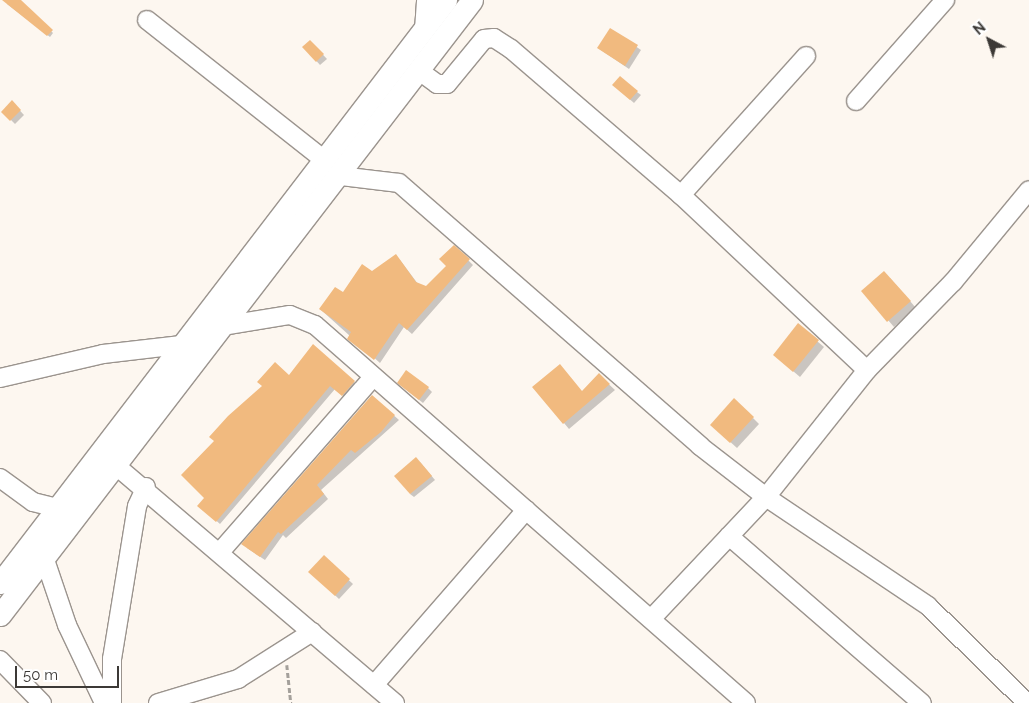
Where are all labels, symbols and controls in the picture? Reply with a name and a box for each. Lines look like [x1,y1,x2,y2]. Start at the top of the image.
north arrow [964,15,1014,65]
text: N [970,19,989,38]
scale bar [18,656,121,688]
text: 50 m [23,666,58,684]

